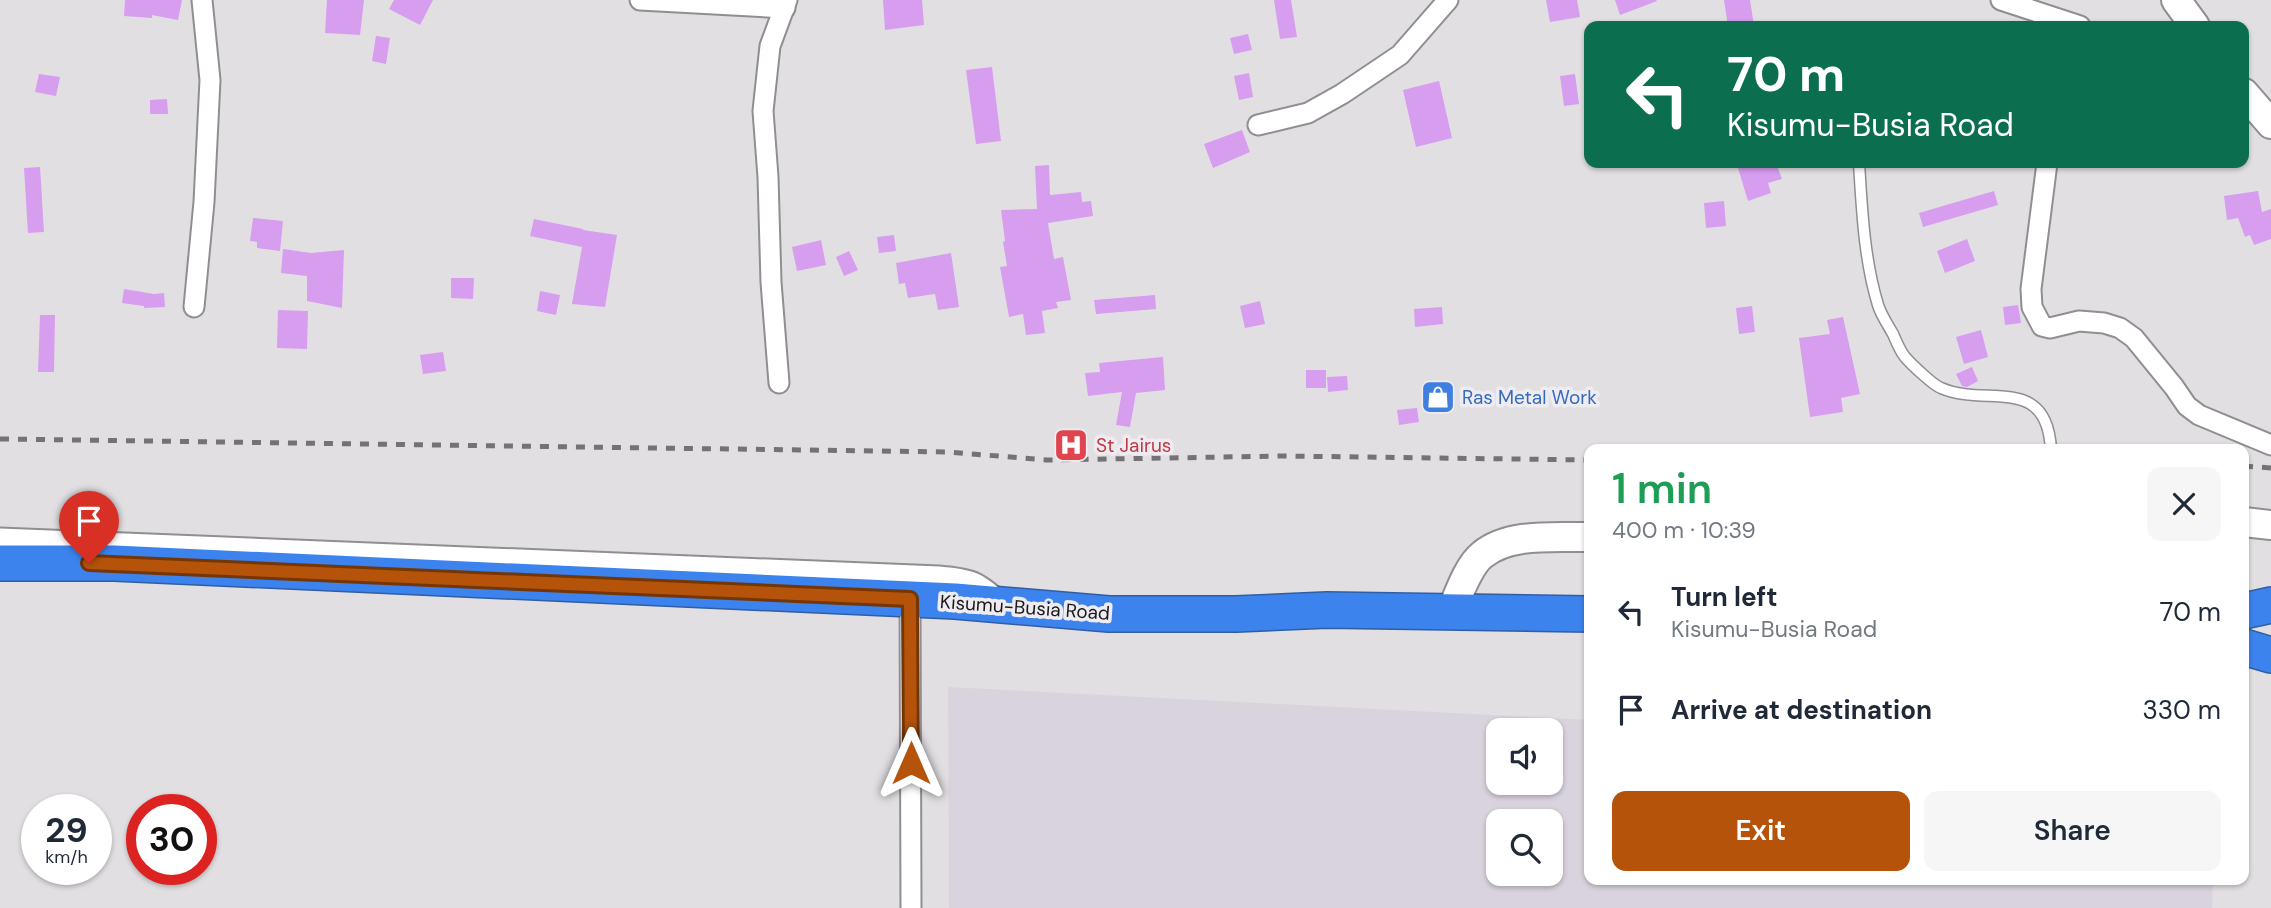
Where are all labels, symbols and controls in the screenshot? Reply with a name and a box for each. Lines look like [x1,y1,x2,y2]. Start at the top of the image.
text: 70 m [1727,42,1845,106]
icon: left [1612,49,1703,140]
text: Kisumu-Busia Road [1727,104,2014,146]
shop icon: Ras Metal Work [1419,378,1457,416]
place label: Ras Metal Work [1462,385,1597,410]
hospital icon: St Jairus [1052,426,1090,464]
place label: St Jairus [1096,433,1171,458]
text: 1 min [1612,461,1712,516]
button: close [2147,467,2221,541]
pin [59,491,119,563]
icon: arrive [70,502,108,540]
text: 400 m · 10:39 [1612,515,1756,545]
text: Turn left [1671,580,1778,614]
street label: Kisumu-Busia Road [939,589,1111,626]
icon: left [1612,593,1650,631]
text: 70 m [2160,595,2221,629]
text: Kisumu-Busia Road [1671,614,1877,644]
icon: arrive [1612,691,1650,729]
text: Arrive at destination [1671,693,1932,727]
text: 330 m [2142,693,2221,727]
map controls [1486,718,1563,886]
button: sound [1486,718,1563,795]
position arrow [874,726,948,800]
button: Exit [1612,791,1910,871]
button: Share [1924,791,2221,871]
speed limit sign: 30 [126,794,217,885]
text: 29 [45,807,88,853]
button: search [1486,809,1563,886]
text: km/h [45,845,88,869]

